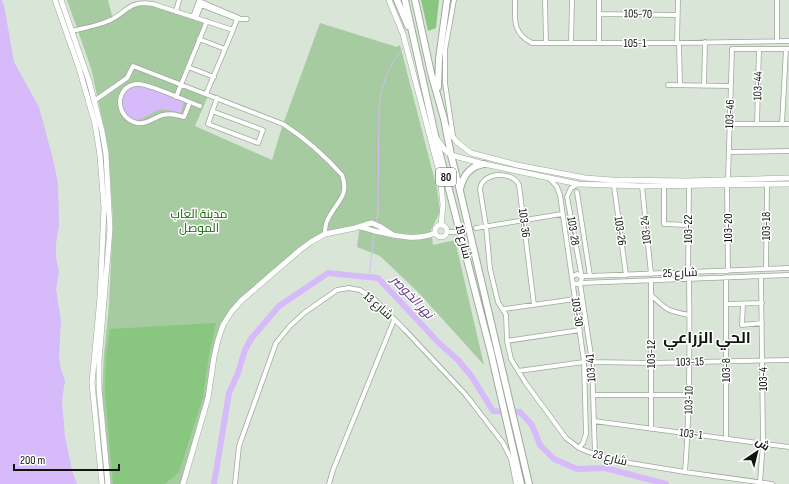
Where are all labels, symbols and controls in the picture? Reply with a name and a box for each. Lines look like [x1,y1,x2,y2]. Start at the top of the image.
street label: 105-70 [624,6,652,22]
street label: 105-1 [624,36,647,51]
street label: 103-44 [750,71,766,101]
street label: 103-46 [722,99,738,129]
road number: 80 [436,168,456,186]
park label: مدينة العاب الموصل [171,207,227,236]
street label: 103-36 [515,208,533,238]
street label: 103-18 [759,212,774,240]
street label: 103-20 [721,213,736,243]
street label: 103-28 [563,215,583,247]
street label: 103-26 [611,215,629,247]
street label: 103-24 [637,215,655,245]
street label: 103-22 [681,215,696,243]
street label: شارع 19 [452,223,474,261]
street label: شارع 25 [662,265,698,281]
water label: نهر الخوصر [386,270,438,323]
street label: شارع 13 [360,289,396,323]
street label: 103-30 [568,296,586,328]
district label: الحي الزراعي [663,329,751,350]
street label: 103-12 [644,340,659,368]
street label: 103-41 [582,353,599,383]
street label: 103-15 [676,354,704,370]
street label: 103-8 [719,358,734,382]
street label: 103-4 [756,367,771,391]
street label: 103-10 [681,386,697,414]
street label: 103-1 [679,425,704,443]
north arrow [737,432,777,472]
text: ش [753,435,772,454]
scale bar [14,446,119,472]
street label: شارع 23 [591,446,629,470]
text: 200 m [20,453,46,468]

